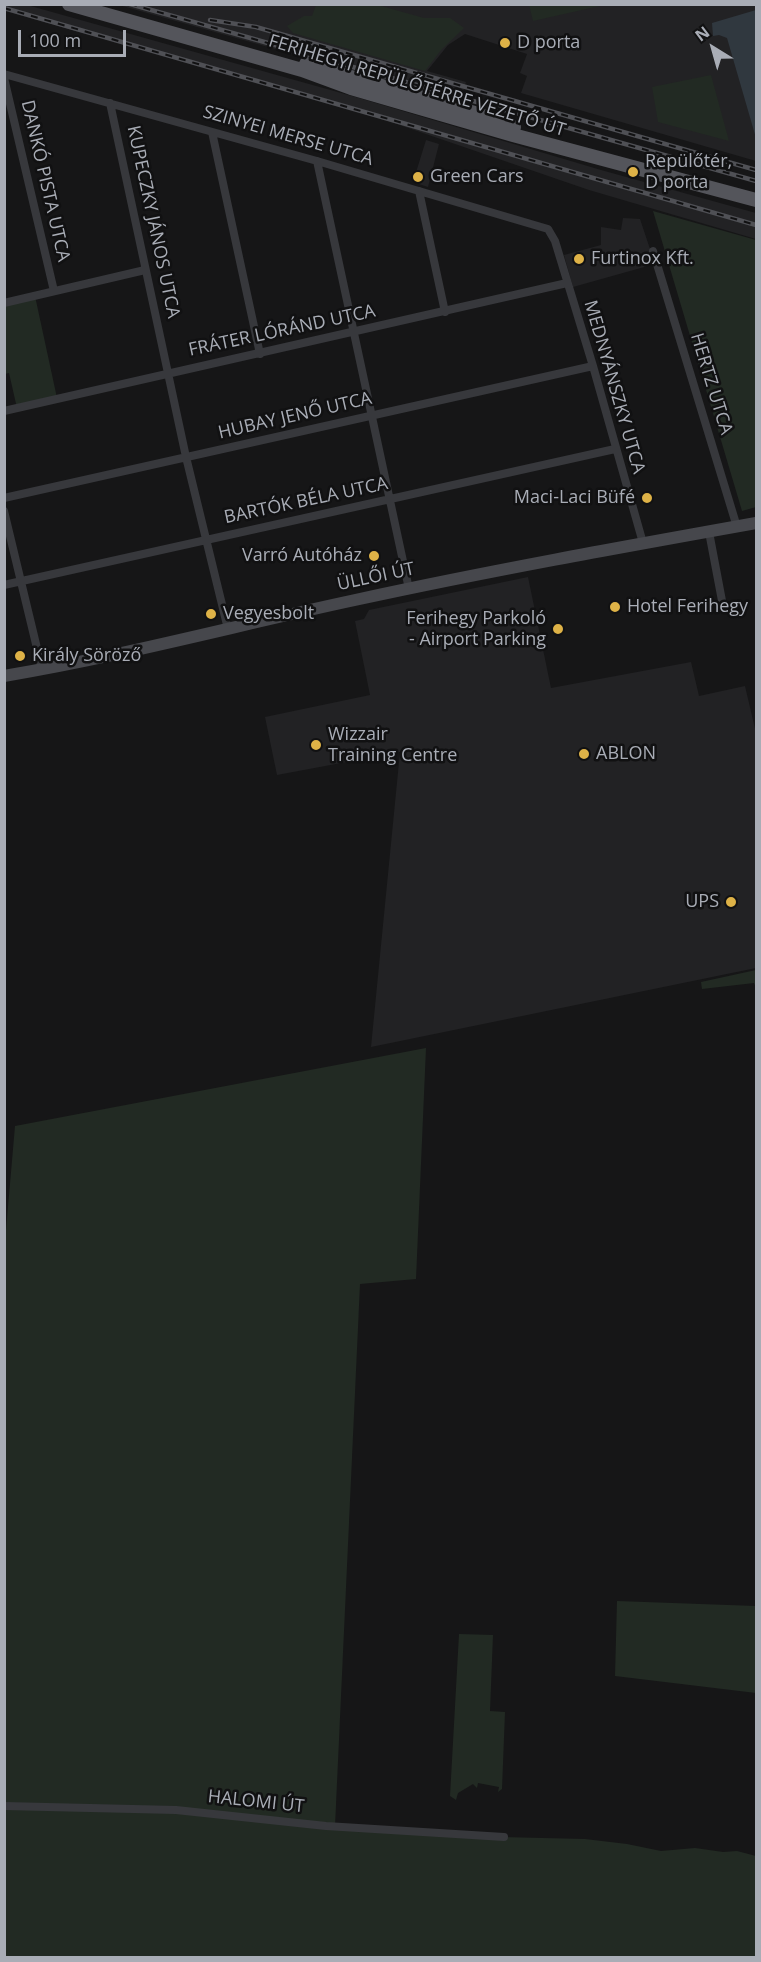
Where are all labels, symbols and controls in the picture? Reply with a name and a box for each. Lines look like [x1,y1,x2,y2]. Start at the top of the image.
scale bar [21,18,129,56]
north arrow [683,18,743,78]
text: N [690,21,714,46]
text: 100 m [29,28,81,52]
street label: FERIHEGYI REPÜLŐTÉRRE VEZETŐ ÚT [266,30,568,142]
place label: D porta [517,32,580,54]
marker: D porta [498,36,512,50]
street label: DANKÓ PISTA UTCA [16,98,74,264]
street label: SZINYEI MERSE UTCA [200,101,376,171]
street label: KUPECZKY JÁNOS UTCA [122,124,184,320]
place label: Repülőtér, D porta [645,151,732,194]
marker: Repülőtér, D porta [626,165,640,179]
place label: Green Cars [430,166,524,188]
marker: Green Cars [411,170,425,184]
place label: Furtinox Kft. [591,248,694,270]
marker: Furtinox Kft. [572,252,586,266]
street label: MEDNYÁNSZKY UTCA [579,298,649,476]
street label: FRÁTER LÓRÁND UTCA [187,301,377,361]
street label: HERTZ UTCA [685,331,737,437]
street label: HUBAY JENŐ UTCA [216,388,374,444]
street label: BARTÓK BÉLA UTCA [222,473,390,529]
place label: Maci-Laci Büfé [514,487,635,509]
marker: Maci-Laci Büfé [640,491,654,505]
place label: Varró Autóház [242,545,362,567]
marker: Varró Autóház [367,549,381,563]
street label: ÜLLŐI ÚT [335,558,417,596]
place label: Hotel Ferihegy [627,596,748,618]
marker: Hotel Ferihegy [608,600,622,614]
place label: Vegyesbolt [223,603,314,625]
marker: Vegyesbolt [204,607,218,621]
place label: Ferihegy Parkoló - Airport Parking [406,608,546,650]
marker: Ferihegy Parkoló - Airport Parking [551,622,565,636]
place label: Király Söröző [32,645,141,667]
marker: Király Söröző [13,649,27,663]
place label: Wizzair Training Centre [328,724,457,766]
marker: Wizzair Training Centre [309,738,323,752]
place label: ABLON [596,743,656,765]
marker: ABLON [577,747,591,761]
place label: UPS [685,891,719,913]
marker: UPS [724,895,738,909]
street label: HALOMI ÚT [207,1786,305,1818]

